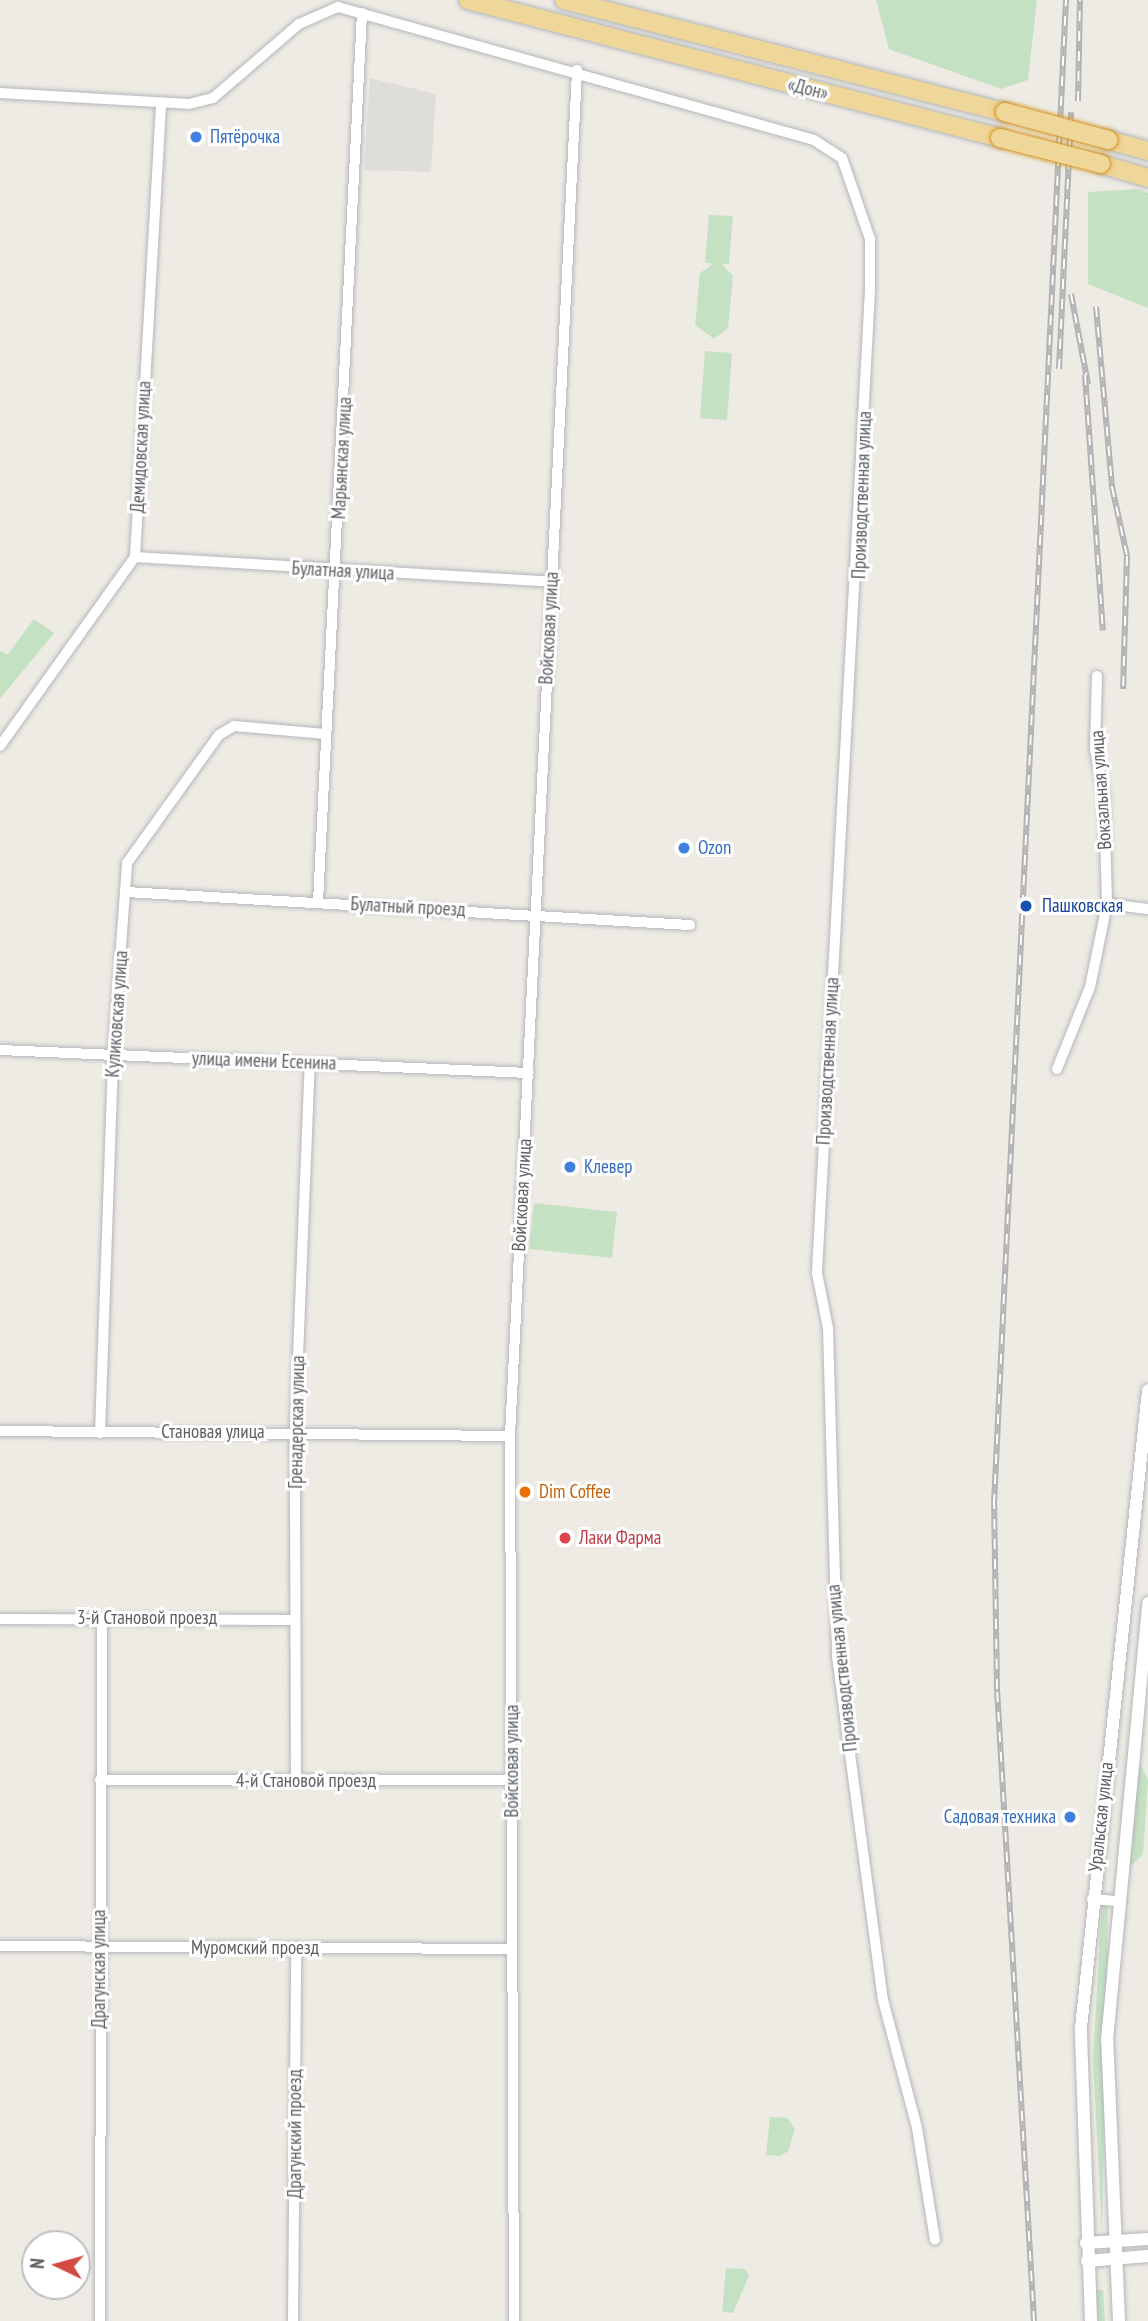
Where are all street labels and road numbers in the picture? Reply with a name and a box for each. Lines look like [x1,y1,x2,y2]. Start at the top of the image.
street label: «Дон» [785,73,831,105]
street label: Демидовская улица [126,380,156,514]
street label: Марьянская улица [327,396,357,520]
street label: Производственная улица [848,411,876,579]
street label: Булатная улица [291,557,395,585]
street label: Войсковая улица [535,571,563,685]
street label: Вокзальная улица [1085,729,1117,851]
street label: Булатный проезд [350,893,466,921]
street label: Куликовская улица [101,950,133,1078]
street label: Производственная улица [812,976,844,1146]
street label: улица имени Есенина [191,1047,337,1075]
street label: Войсковая улица [508,1138,536,1252]
street label: Гренадерская улица [284,1355,310,1489]
street label: Становая улица [161,1421,265,1443]
street label: Производственная улица [822,1583,862,1753]
street label: 3-й Становой проезд [77,1607,217,1629]
street label: Войсковая улица [501,1704,523,1818]
street label: Уральская улица [1084,1761,1118,1873]
street label: 4-й Становой проезд [236,1770,376,1792]
street label: Драгунская улица [88,1909,110,2029]
street label: Муромский проезд [191,1937,319,1959]
street label: Драгунский проезд [284,2069,306,2199]

